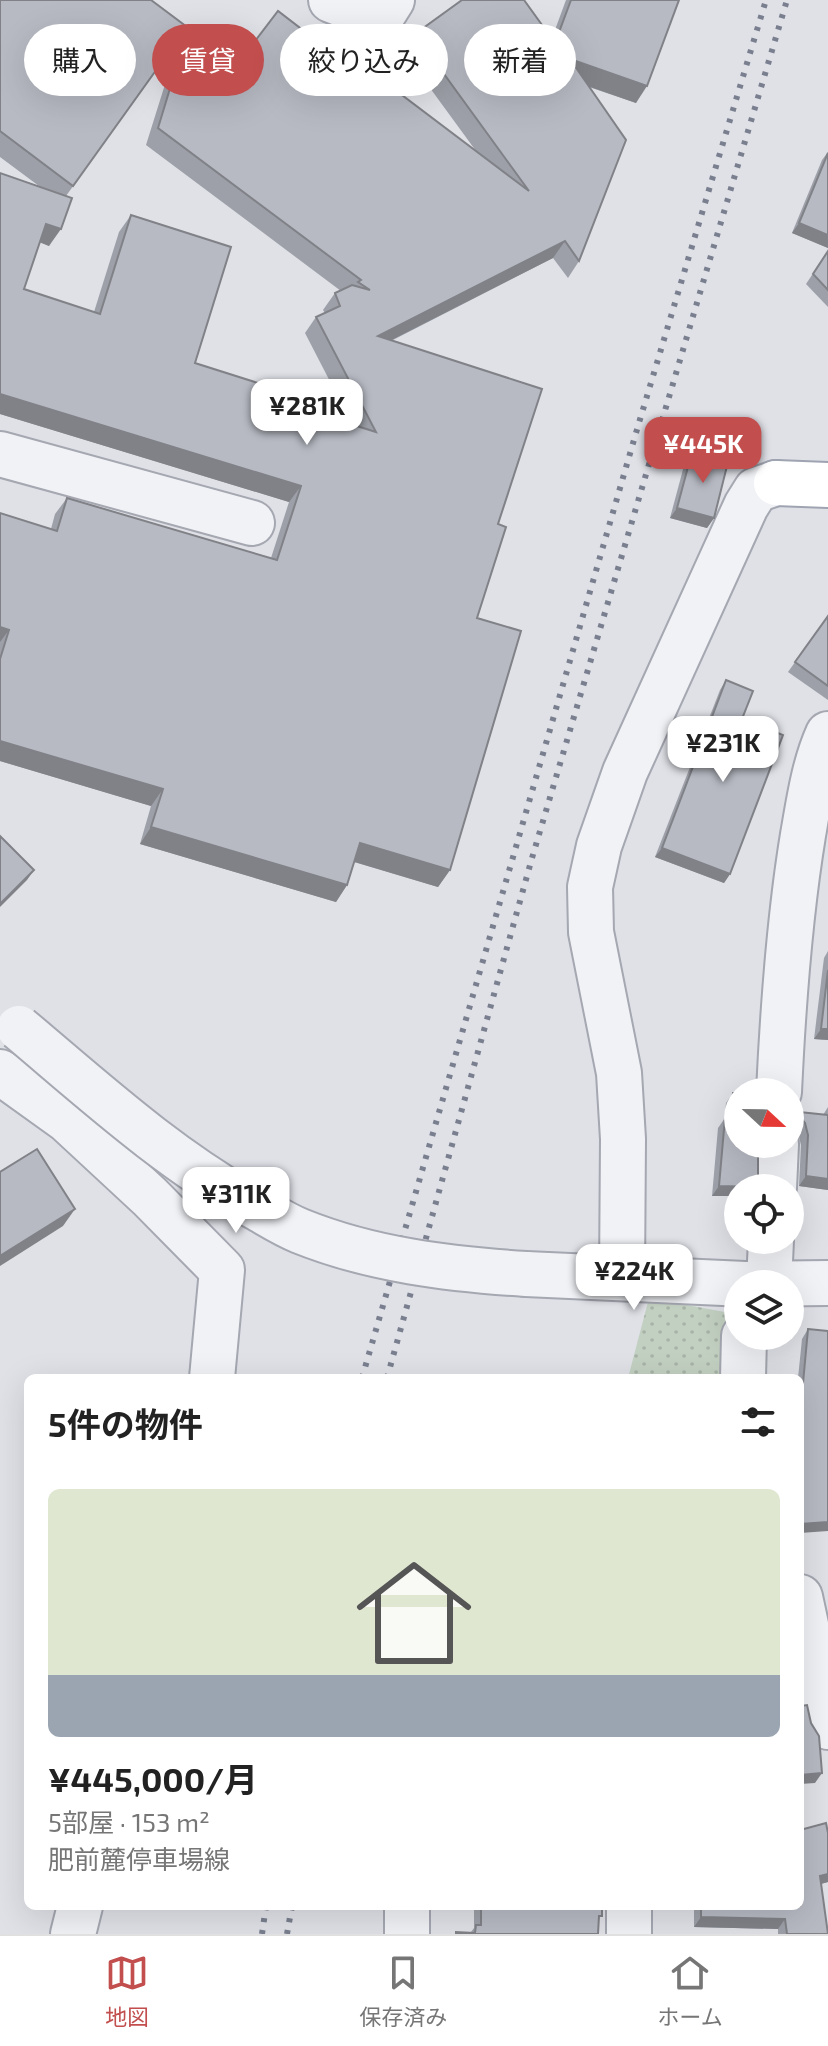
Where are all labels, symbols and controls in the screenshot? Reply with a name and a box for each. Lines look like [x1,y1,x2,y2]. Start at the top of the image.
chip: 購入 [24,24,136,96]
chip: 賃貸 [152,24,264,96]
chip: 絞り込み [280,24,448,96]
chip: 新着 [464,24,576,96]
pin: ¥281K [251,379,363,447]
text: ¥281K [269,389,345,420]
pin: ¥445K [647,417,759,485]
text: ¥445K [662,427,744,458]
pin: ¥231K [667,716,779,784]
text: ¥231K [686,726,760,757]
north arrow [724,1078,804,1158]
map controls [724,1078,804,1350]
pin: ¥311K [180,1167,292,1235]
button: locate [724,1174,804,1254]
text: ¥311K [201,1177,271,1208]
pin: ¥224K [578,1244,690,1312]
text: ¥224K [594,1254,674,1285]
button: layers [724,1270,804,1350]
icon: filters [736,1400,780,1444]
text: 5件の物件 [48,1403,203,1444]
icon: home [342,1541,486,1685]
text: ¥445,000/月 [48,1758,258,1799]
text: 5部屋 · 153 m² [48,1806,210,1837]
text: 肥前麓停車場線 [48,1843,230,1874]
tab: 地図 [105,1951,149,2031]
tab: 保存済み [359,1951,447,2031]
tab: ホーム [658,1951,723,2031]

